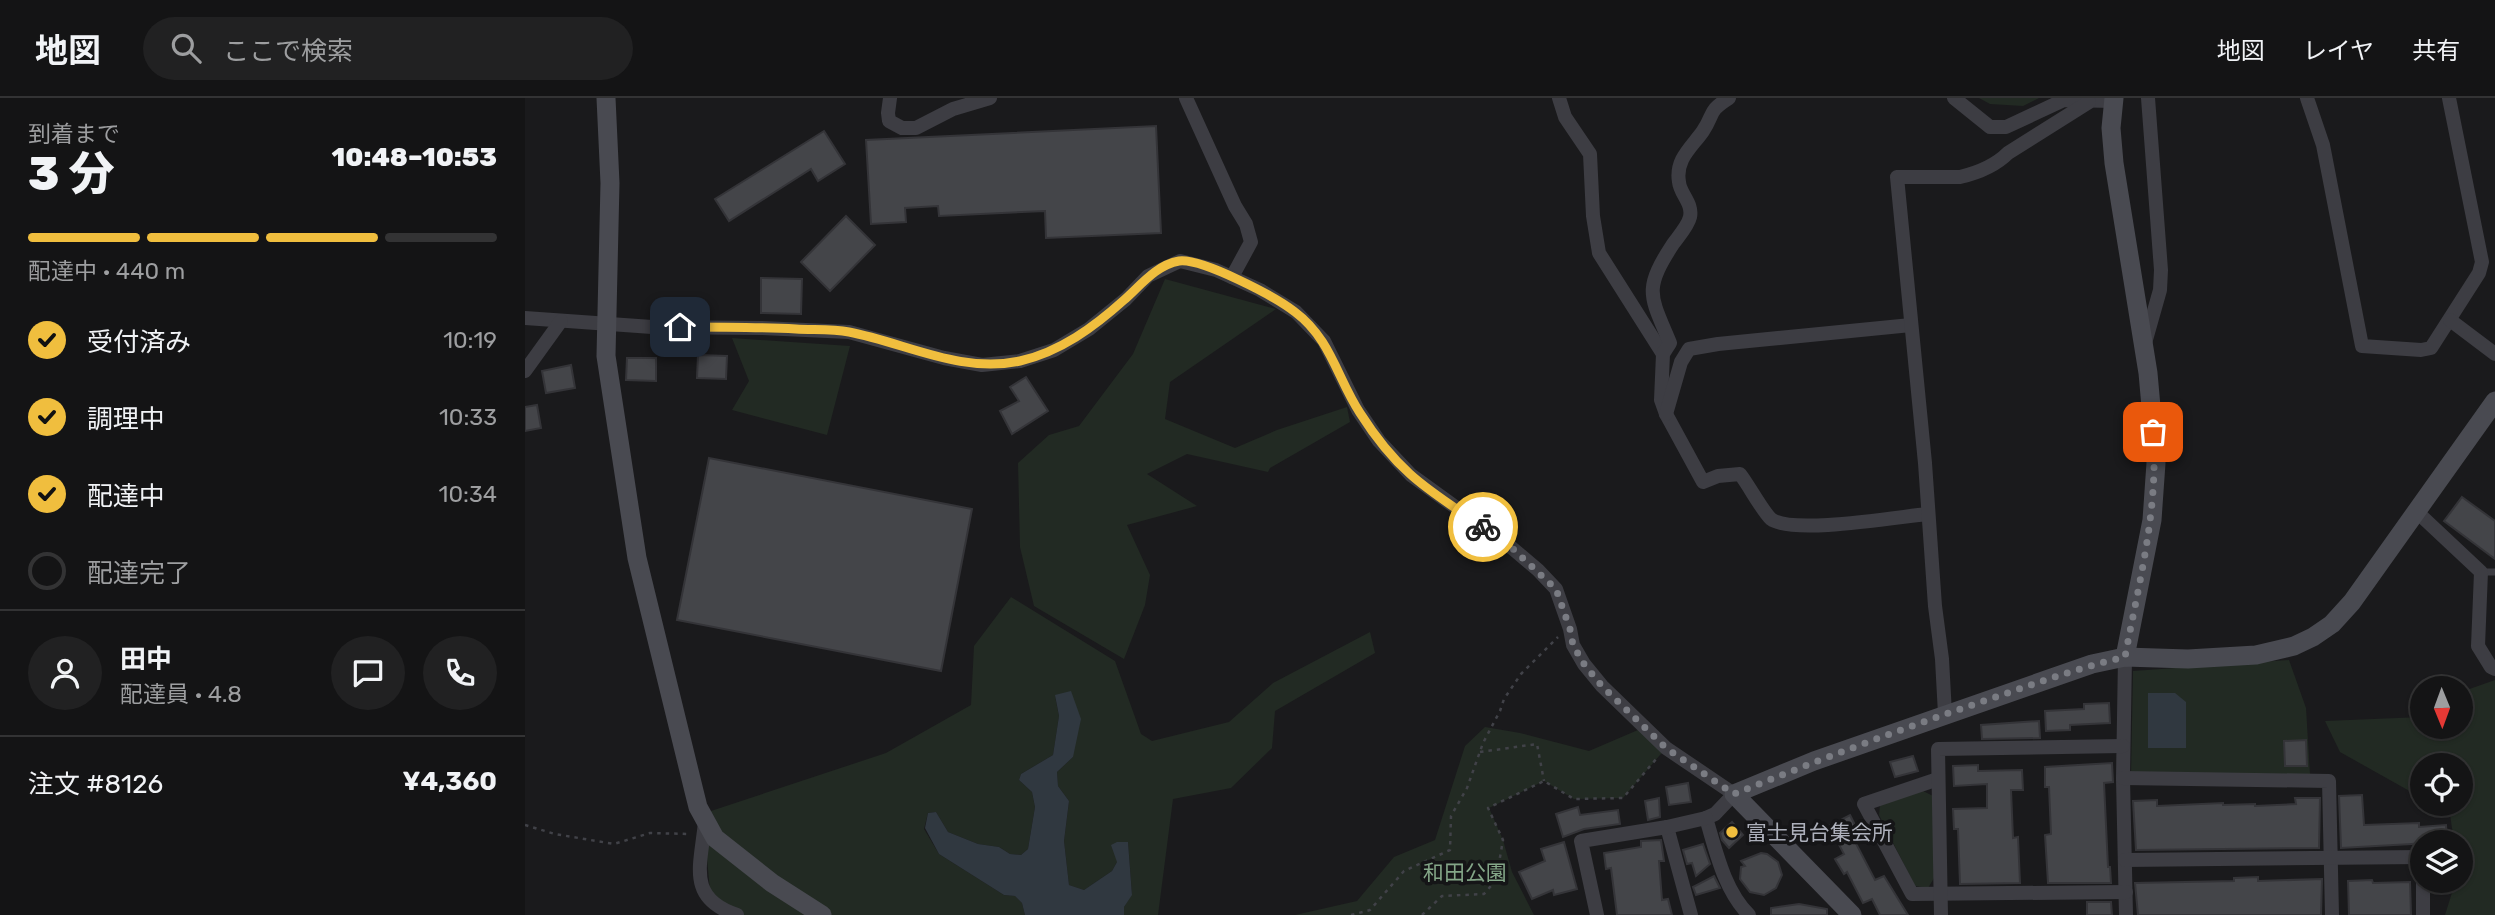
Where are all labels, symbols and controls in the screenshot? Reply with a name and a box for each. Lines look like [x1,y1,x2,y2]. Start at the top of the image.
search box [143,17,633,80]
icon: search [167,29,205,67]
text: 地図 [35,31,101,70]
text: ここで検索 [223,36,353,67]
text: 地図 [2217,37,2265,65]
text: レイヤ [2303,37,2374,65]
text: 共有 [2412,37,2460,65]
text: 到着まで [28,120,120,148]
text: 10:48–10:53 [332,142,497,173]
text: 3 分 [28,147,115,202]
text: 配達中 · 440 m [28,257,185,285]
pin [650,297,710,357]
icon: home [661,308,699,346]
icon: check [28,321,66,359]
text: 10:19 [443,326,497,354]
text: 受付済み [87,327,191,358]
icon: check [28,398,66,436]
pin [2123,402,2183,462]
text: 10:33 [439,403,497,431]
text: 調理中 [87,404,165,435]
icon: bag [2134,413,2172,451]
icon: check [28,475,66,513]
text: 10:34 [439,480,497,508]
text: 配達中 [87,481,165,512]
courier [1448,492,1518,562]
icon: bike [1464,508,1502,546]
text: 配達完了 [87,558,191,589]
button: person [28,636,102,710]
button: chat [331,636,405,710]
button: phone [423,636,497,710]
text: 田中 [120,644,172,675]
north arrow [2410,676,2473,738]
map controls [2410,676,2473,893]
text: 配達員 · 4.8 [120,680,242,708]
button: locate [2410,753,2473,816]
text: ¥4,360 [403,766,497,797]
text: 注文 #8126 [28,769,163,800]
place label: 富士見台集会所 [1746,820,1893,845]
marker: 富士見台集会所 [1724,824,1740,840]
button: layers [2410,830,2473,893]
park label: 和田公園 [1423,860,1507,885]

